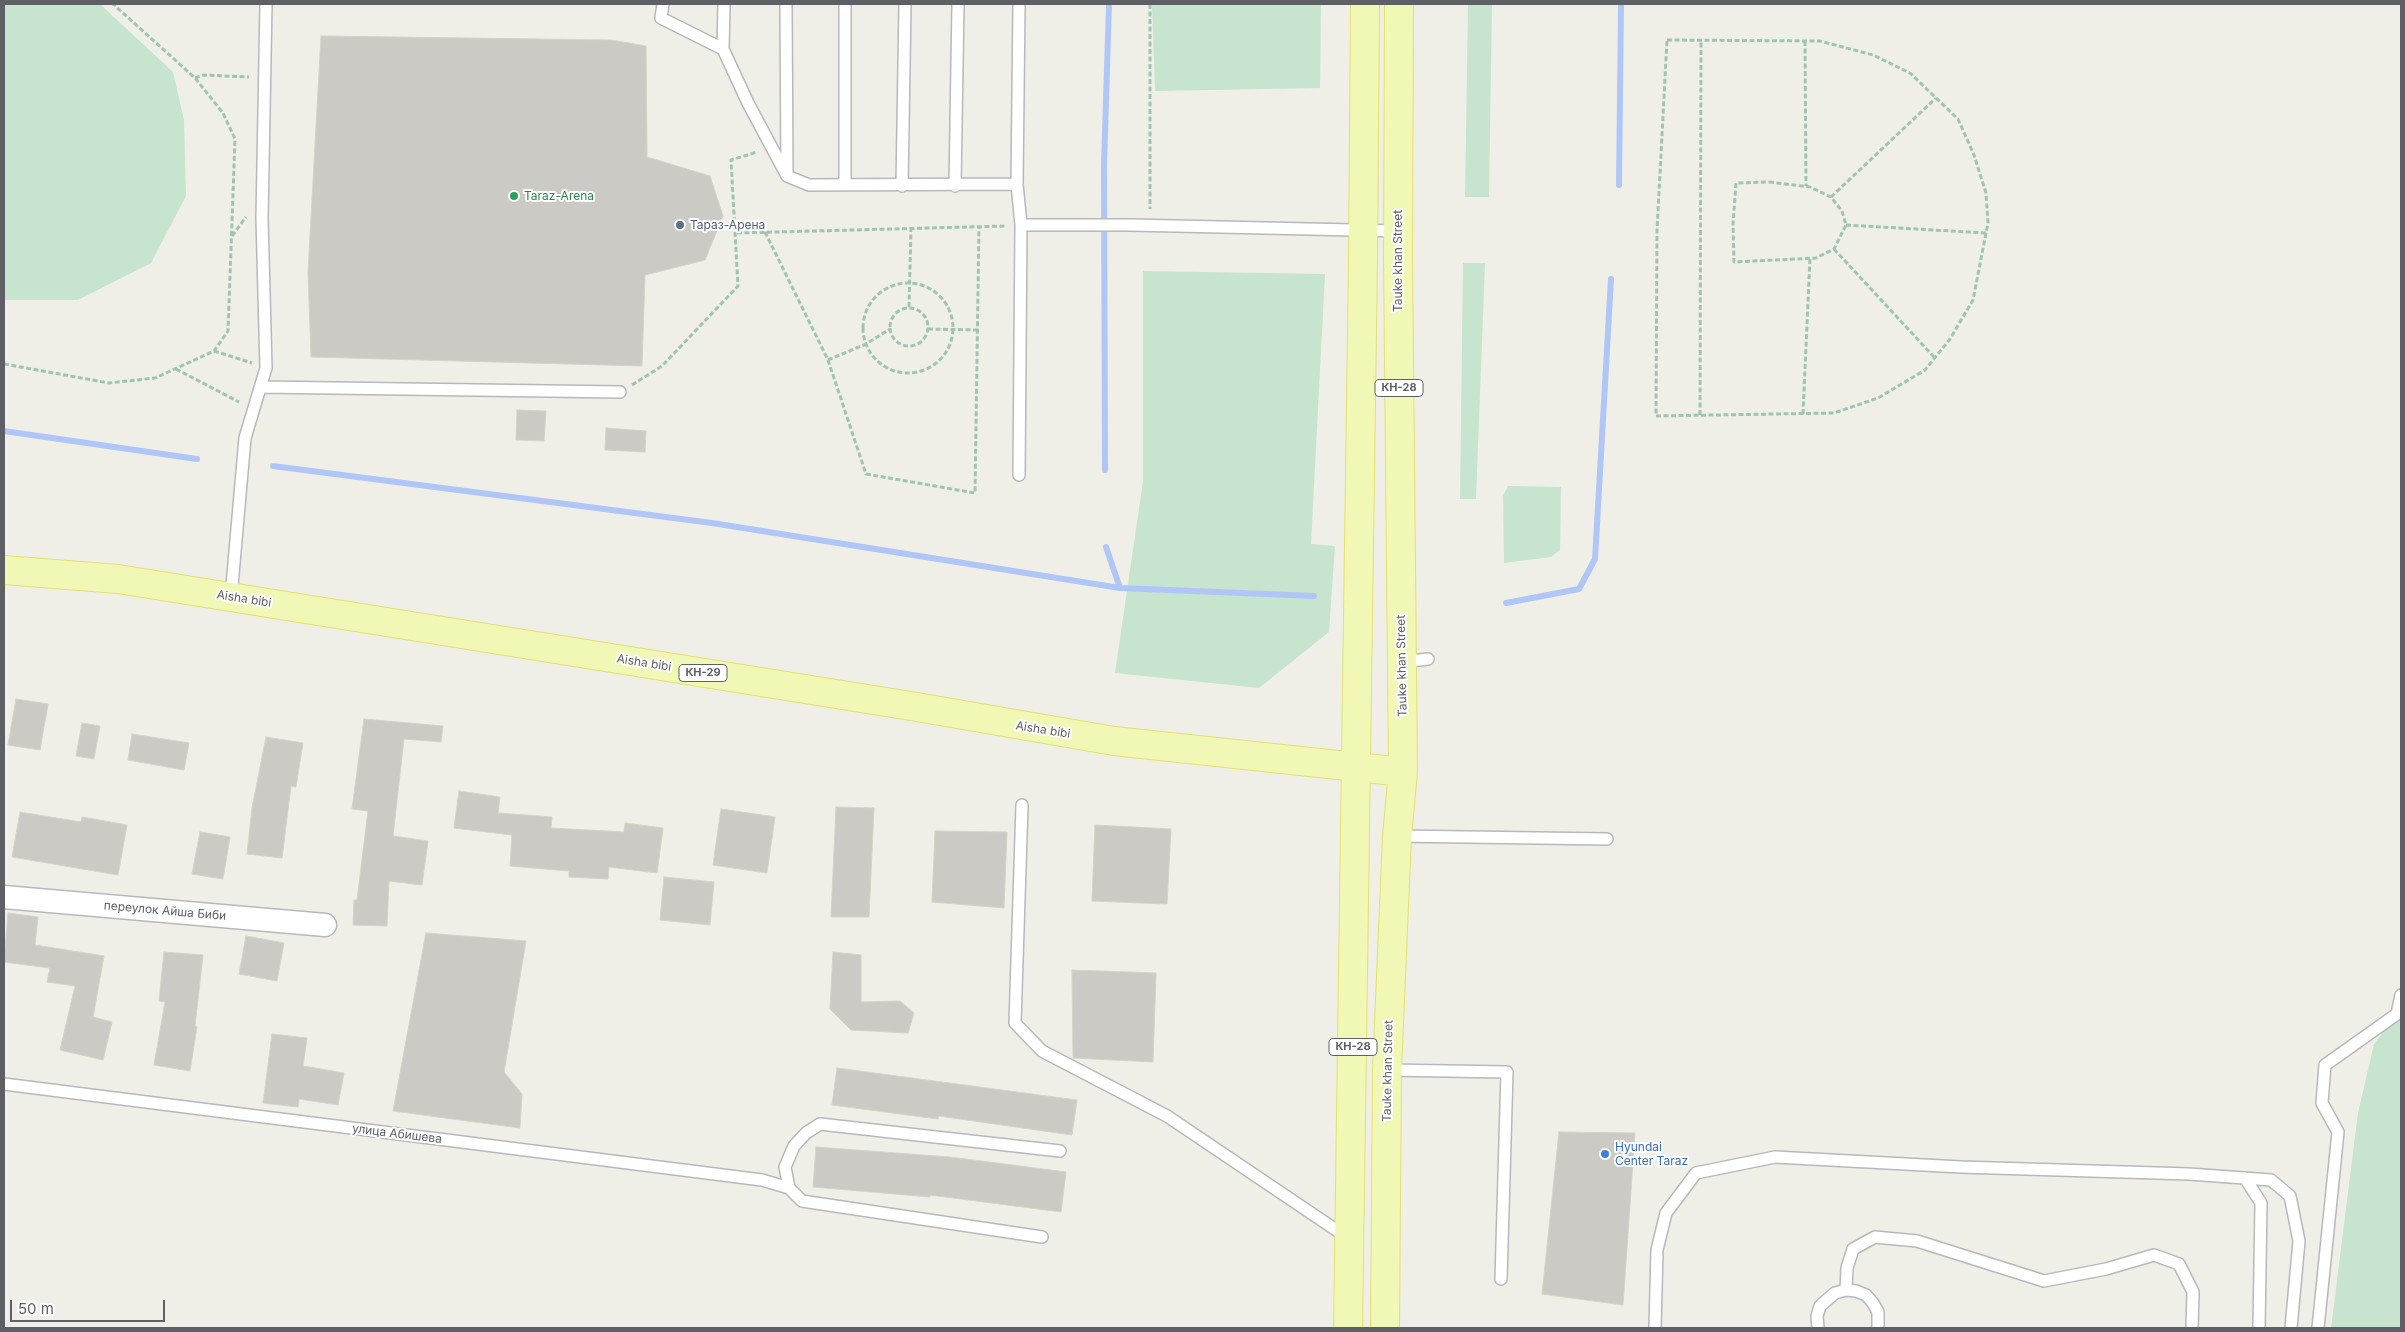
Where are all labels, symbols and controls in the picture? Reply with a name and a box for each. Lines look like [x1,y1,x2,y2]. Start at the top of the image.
place label: Taraz-Arena [524,189,594,203]
marker: Taraz-Arena [508,190,520,202]
street label: Tauke khan Street [1391,210,1405,312]
place label: Тараз-Арена [690,218,765,232]
marker: Тараз-Арена [674,219,686,231]
road number: КН-28 [1375,379,1423,396]
street label: Aisha bibi [216,588,272,610]
street label: Tauke khan Street [1394,615,1410,717]
street label: Aisha bibi [616,652,672,674]
road number: КН-29 [679,664,727,681]
street label: Aisha bibi [1015,719,1071,741]
street label: переулок Айша Биби [103,898,227,924]
street label: Tauke khan Street [1380,1020,1396,1122]
road number: КН-28 [1329,1038,1377,1056]
street label: улица Абишева [351,1121,443,1147]
place label: Hyundai Center Taraz [1615,1140,1688,1168]
marker: Hyundai Center Taraz [1599,1148,1611,1160]
scale bar [12,1290,168,1322]
text: 50 m [18,1299,54,1318]

